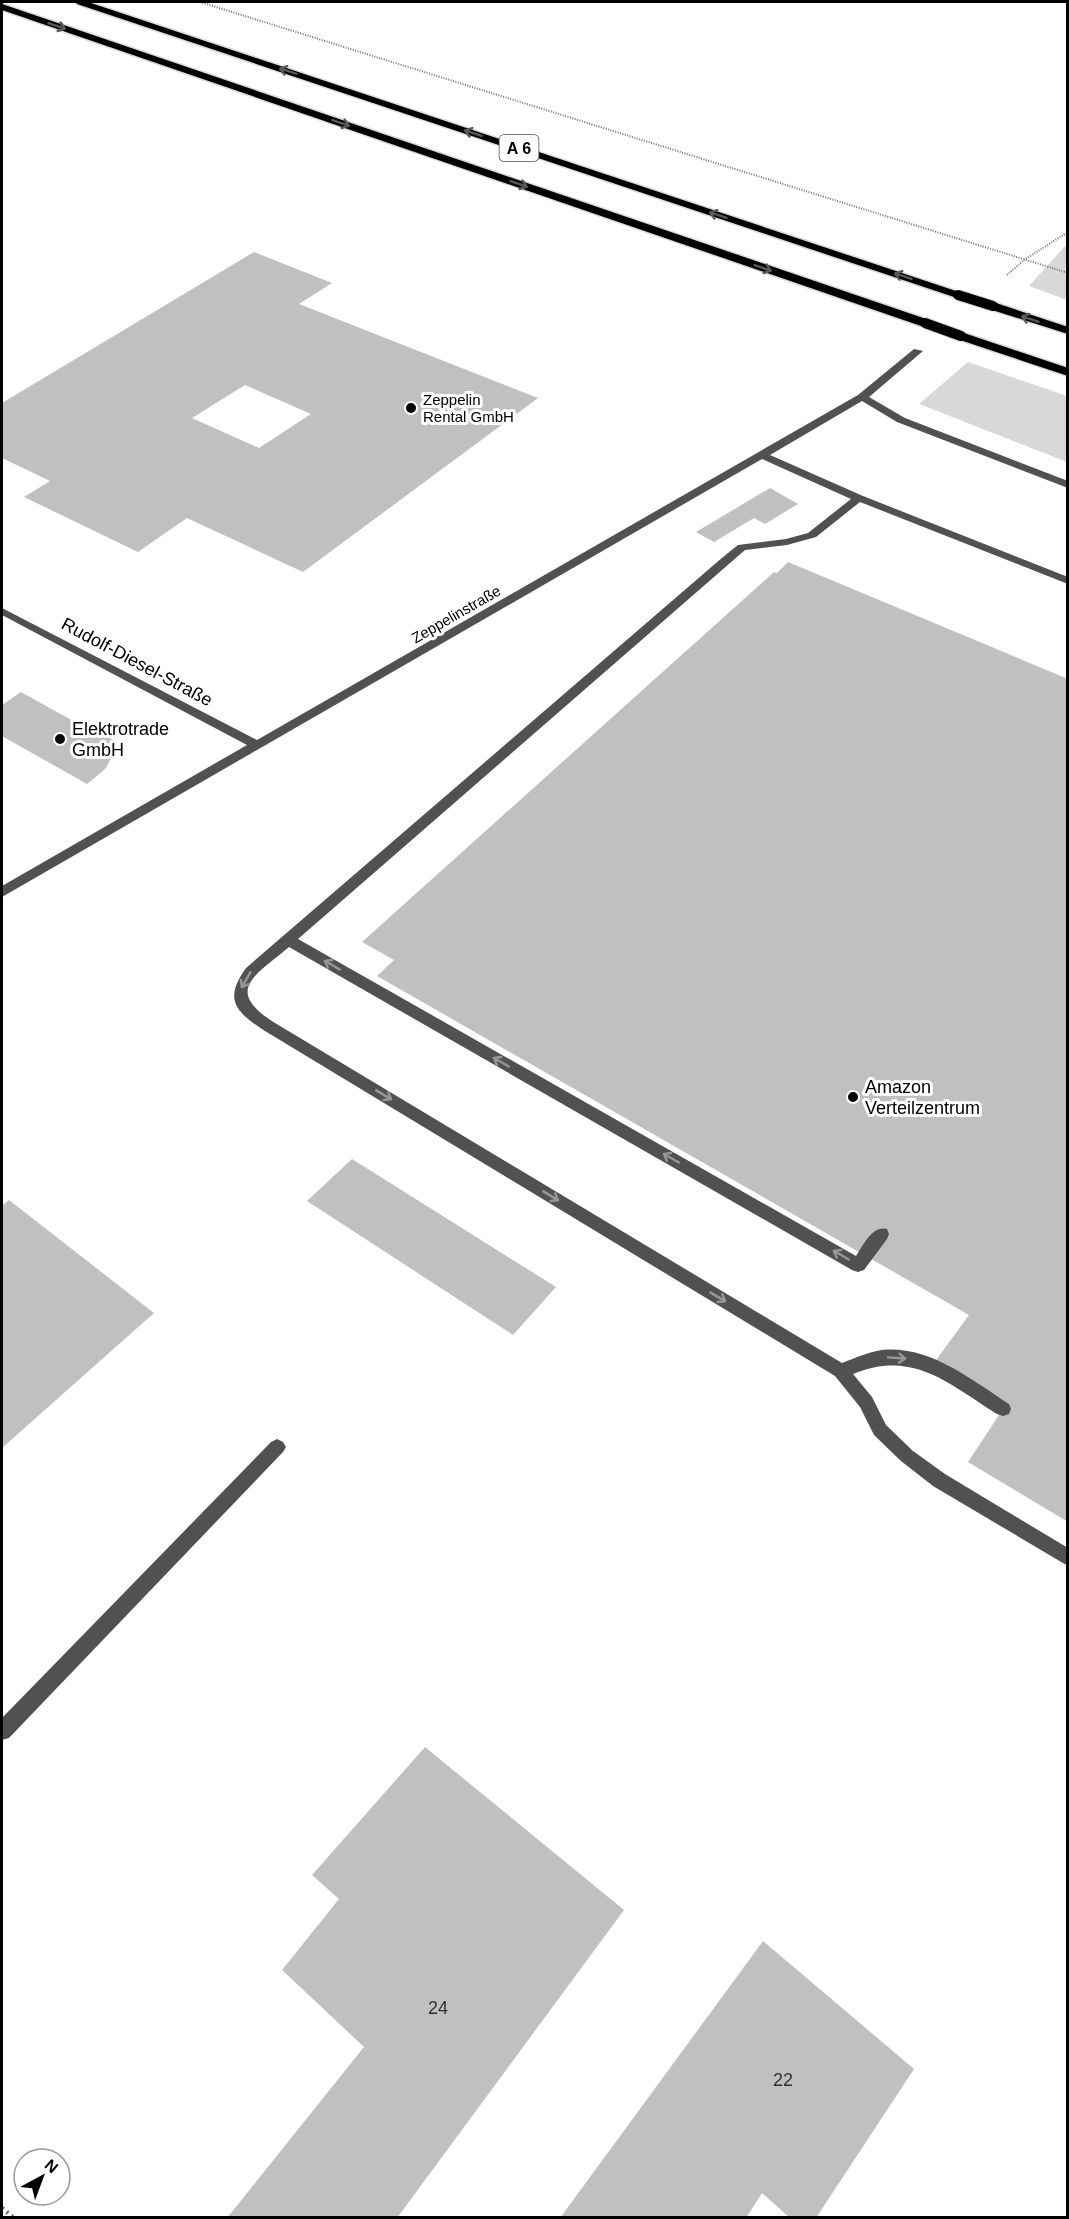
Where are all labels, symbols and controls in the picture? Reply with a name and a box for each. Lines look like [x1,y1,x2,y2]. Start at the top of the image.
one-way arrow [47,21,66,32]
one-way arrow [279,65,298,76]
one-way arrow [331,118,350,129]
one-way arrow [464,127,483,138]
road number: A 6 [500,135,538,161]
one-way arrow [509,179,528,190]
one-way arrow [709,208,728,219]
one-way arrow [753,263,772,274]
one-way arrow [894,270,913,281]
one-way arrow [1021,312,1040,323]
place label: Zeppelin Rental GmbH [423,391,514,425]
marker: Zeppelin Rental GmbH [404,401,418,415]
street label: Zeppelinstraße [408,582,504,646]
street label: Rudolf-Diesel-Straße [58,614,216,710]
place label: Elektrotrade GmbH [72,719,169,760]
marker: Elektrotrade GmbH [53,732,67,746]
one-way arrow [324,959,341,971]
one-way arrow [240,971,252,988]
one-way arrow [493,1056,511,1067]
place label: Amazon Verteilzentrum [865,1077,980,1118]
one-way arrow [375,1090,392,1102]
marker: Amazon Verteilzentrum [846,1090,860,1104]
one-way arrow [663,1152,680,1164]
one-way arrow [542,1190,559,1202]
one-way arrow [832,1248,849,1260]
one-way arrow [709,1291,726,1303]
one-way arrow [886,1352,906,1363]
house number: 24 [428,1998,448,2018]
house number: 22 [773,2070,793,2090]
north arrow [12,2147,72,2207]
text: N [42,2156,61,2176]

